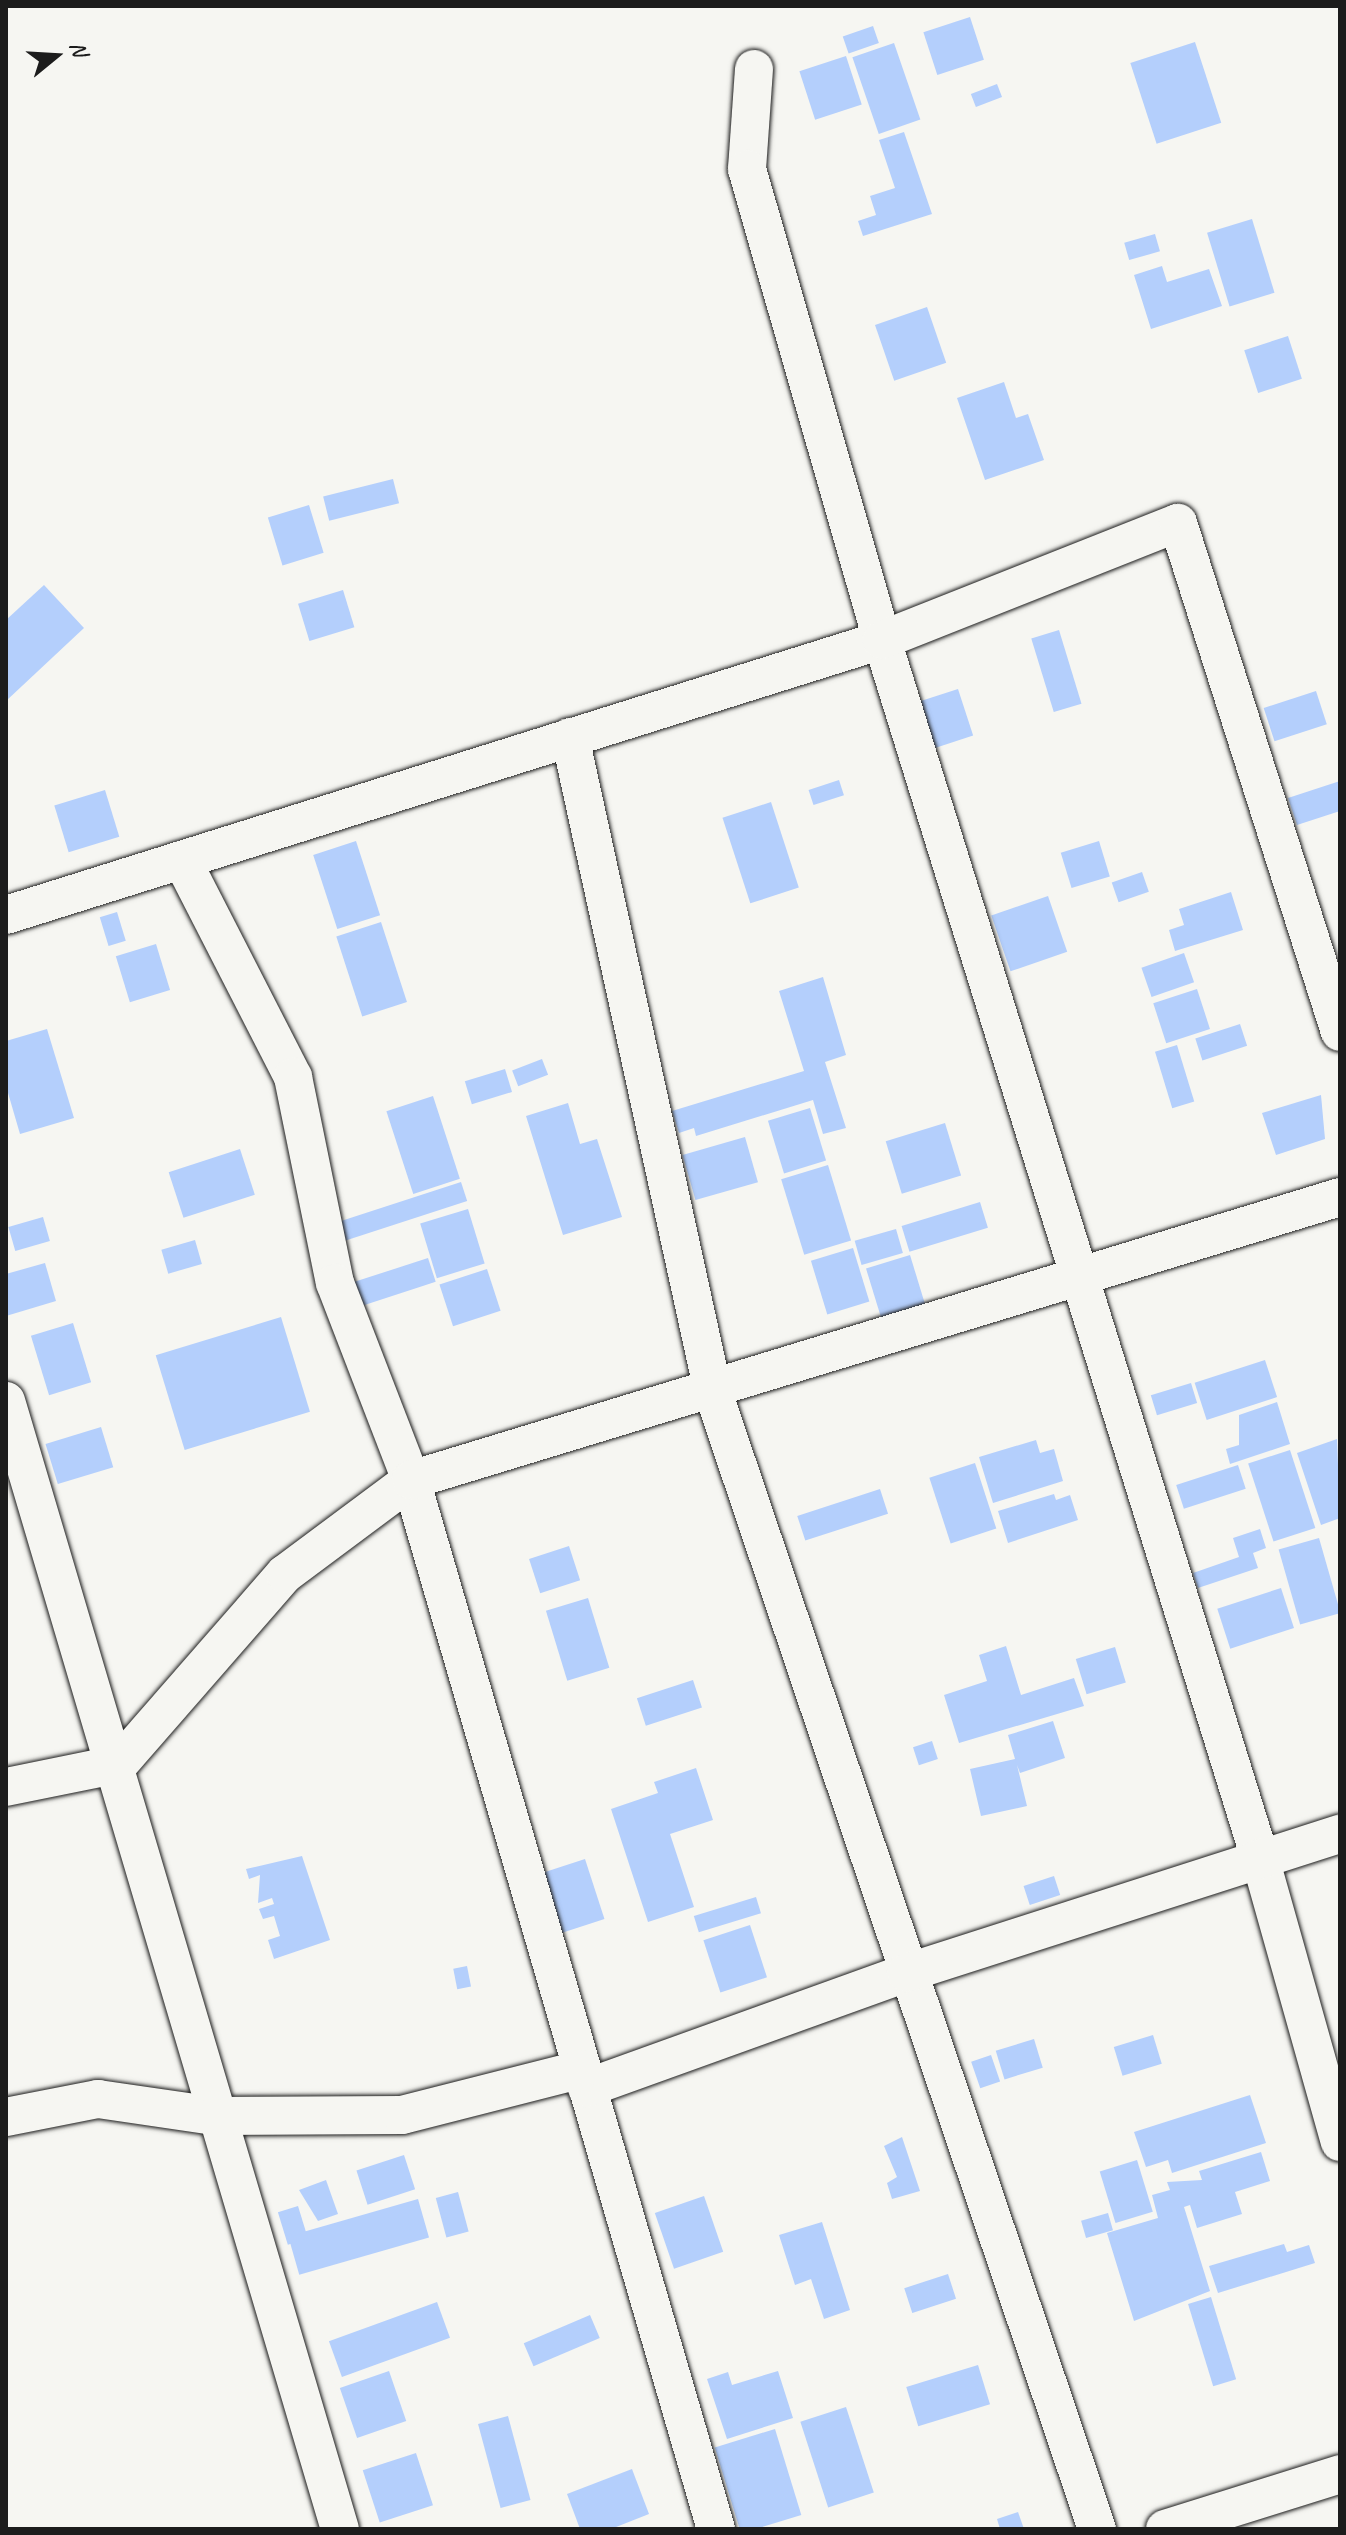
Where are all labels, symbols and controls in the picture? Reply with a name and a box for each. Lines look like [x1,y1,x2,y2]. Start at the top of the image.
north arrow [16,16,96,96]
text: N [63,38,94,59]

